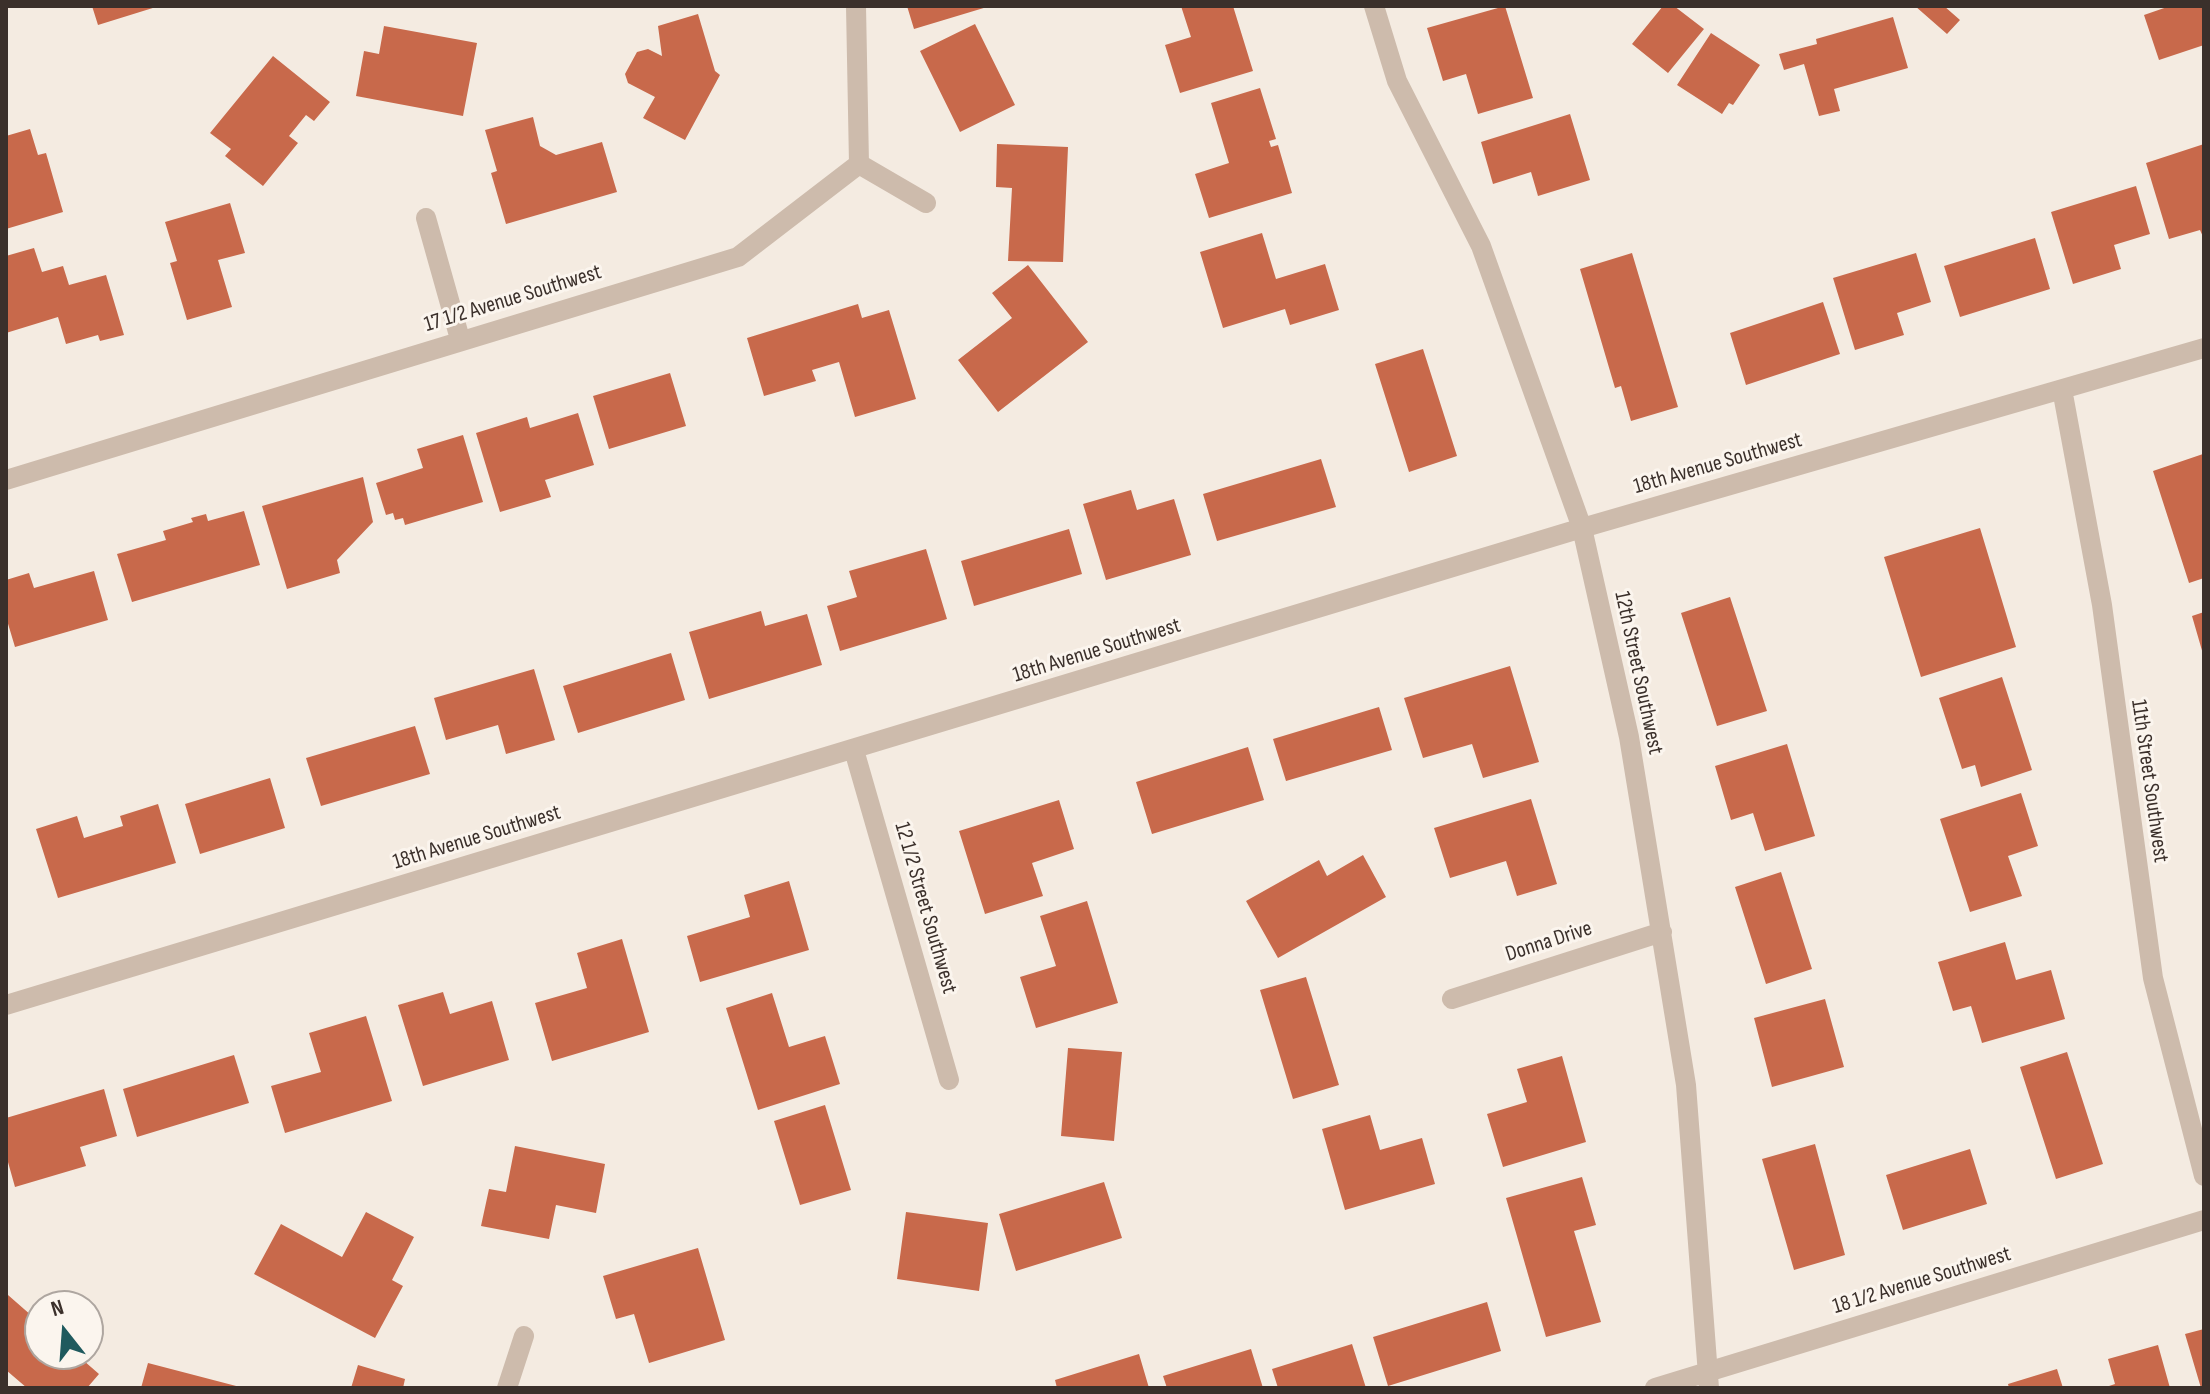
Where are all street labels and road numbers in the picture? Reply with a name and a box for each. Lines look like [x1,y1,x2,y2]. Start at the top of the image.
street label: 17 1/2 Avenue Southwest [421,259,605,339]
street label: 18th Avenue Southwest [1631,427,1805,501]
street label: 12th Street Southwest [1608,589,1668,757]
street label: 18th Avenue Southwest [1010,613,1184,689]
street label: 11th Street Southwest [2124,698,2174,864]
street label: 18th Avenue Southwest [390,800,564,876]
street label: 12 1/2 Street Southwest [888,819,962,997]
street label: Donna Drive [1503,916,1595,968]
street label: 18 1/2 Avenue Southwest [1830,1241,2014,1321]

